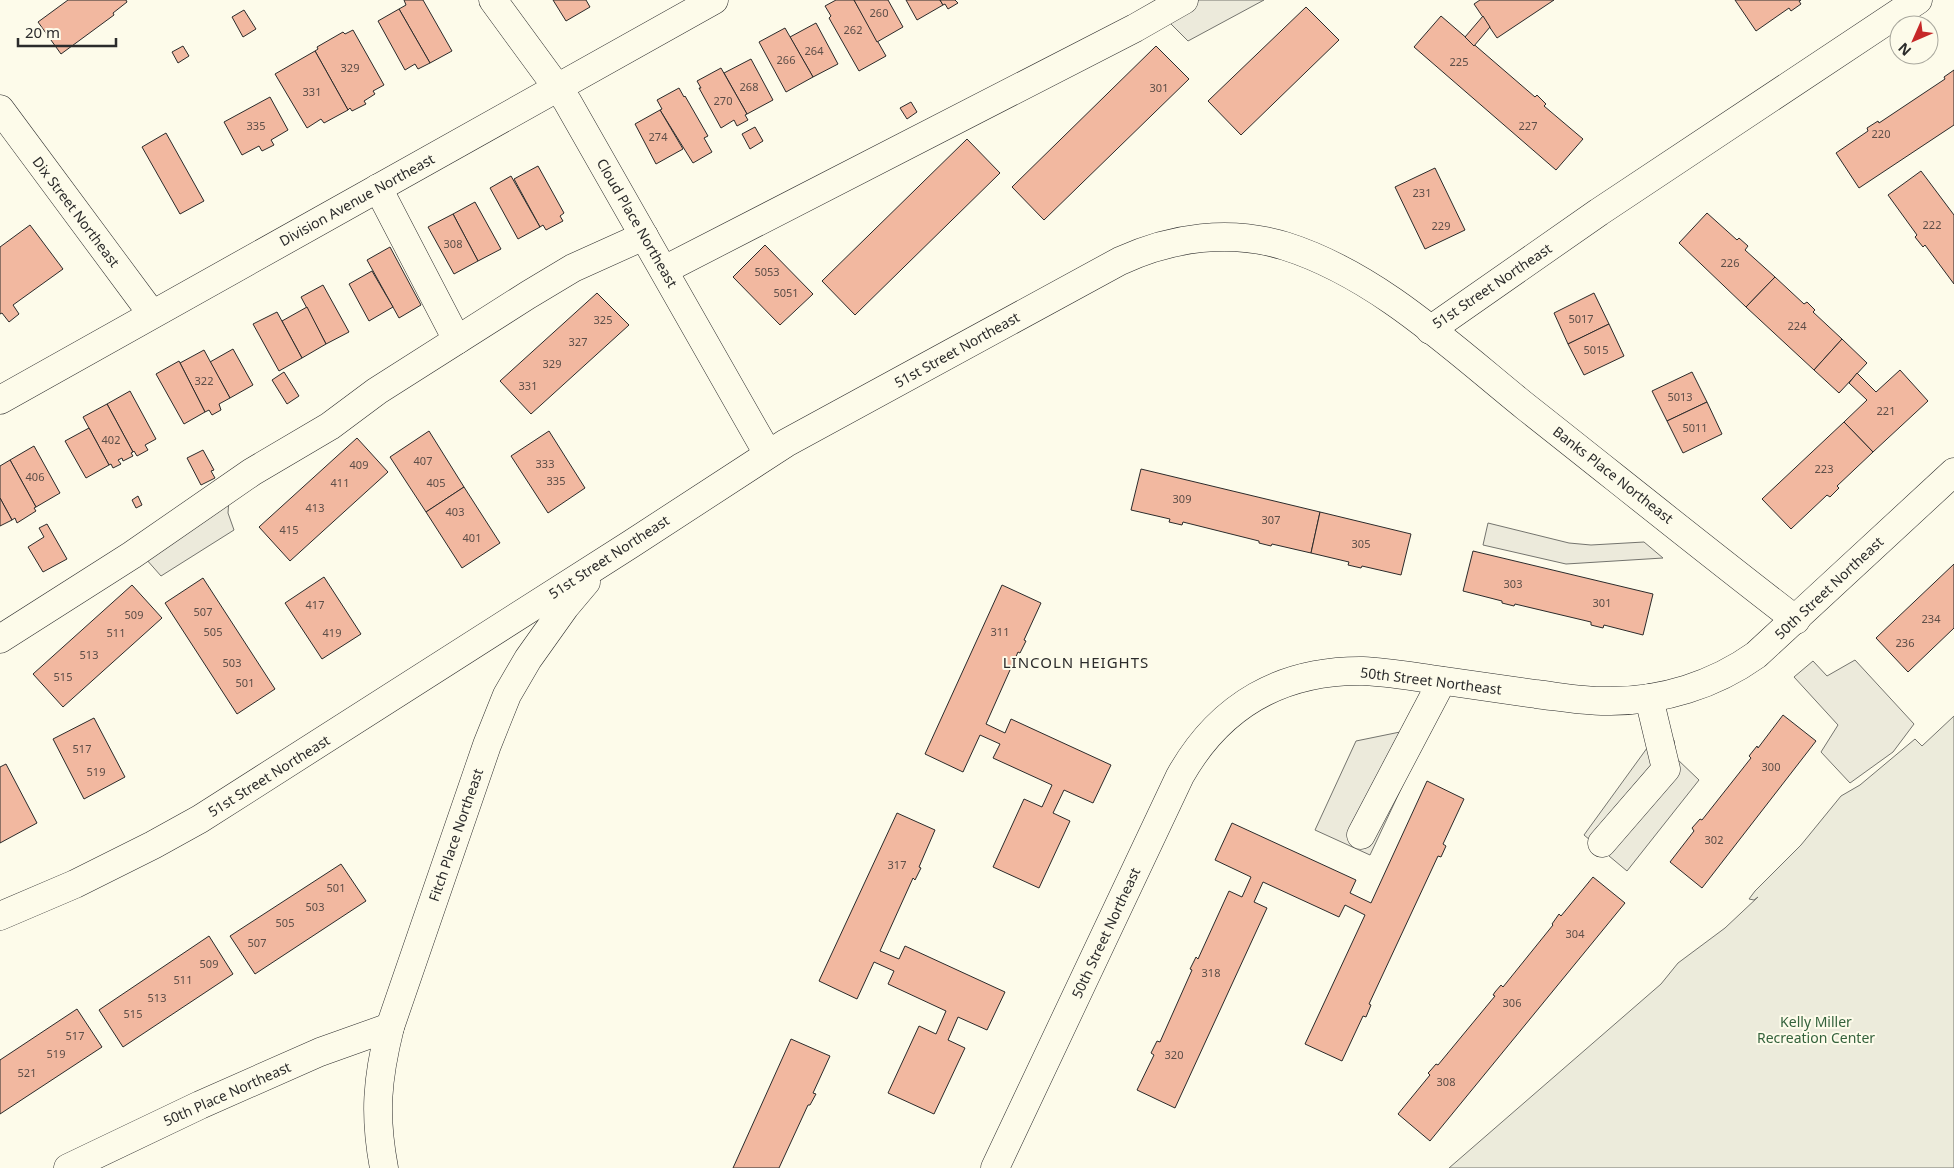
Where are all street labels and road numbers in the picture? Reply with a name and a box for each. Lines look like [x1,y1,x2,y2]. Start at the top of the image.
street label: Division Avenue Northeast [276,149,438,250]
street label: Dix Street Northeast [29,153,124,271]
street label: Cloud Place Northeast [593,155,682,291]
street label: 51st Street Northeast [1428,238,1555,333]
street label: 51st Street Northeast [891,307,1023,392]
street label: Banks Place Northeast [1549,422,1677,528]
street label: 51st Street Northeast [545,510,673,603]
street label: 50th Street Northeast [1770,532,1887,643]
street label: 50th Street Northeast [1359,662,1503,699]
street label: 51st Street Northeast [204,730,333,821]
street label: Fitch Place Northeast [424,766,487,904]
street label: 50th Street Northeast [1067,864,1144,1001]
street label: 50th Place Northeast [160,1057,294,1130]

